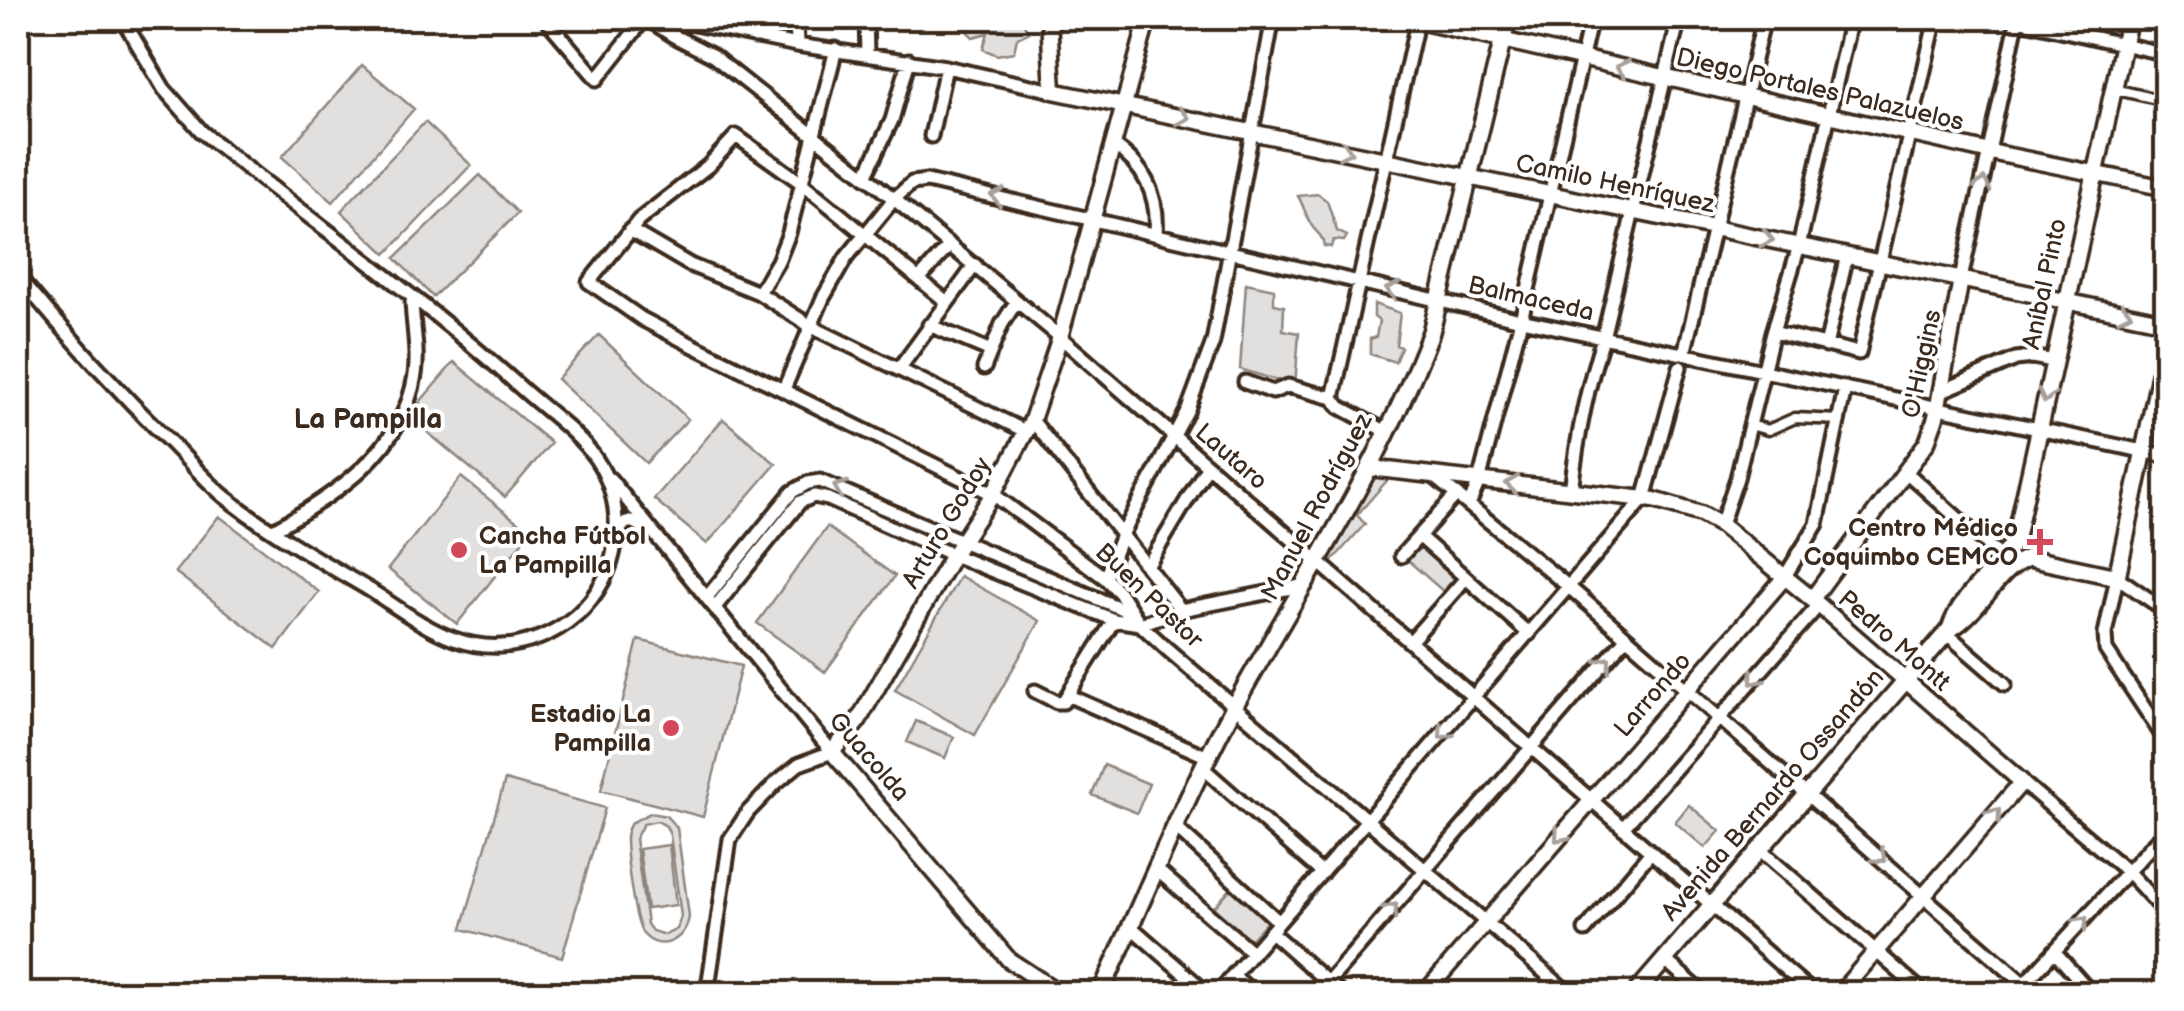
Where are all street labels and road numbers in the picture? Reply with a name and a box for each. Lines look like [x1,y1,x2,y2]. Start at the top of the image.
street label: Diego Portales Palazuelos [1673,42,1967,138]
street label: Camilo Henríquez [1513,148,1718,220]
street label: Aníbal Pinto [2016,216,2074,352]
street label: Balmaceda [1465,269,1597,329]
street label: O'Higgins [1895,307,1949,421]
street label: Manuel Rodríguez [1255,407,1380,606]
street label: Lautaro [1189,417,1273,497]
street label: Arturo Godoy [896,451,999,594]
street label: Buen Pastor [1089,537,1210,656]
street label: Pedro Montt [1832,584,1957,698]
street label: Larrondo [1608,646,1698,744]
street label: Avenida Bernardo Ossandón [1655,663,1891,927]
street label: Guacolda [822,706,916,808]

